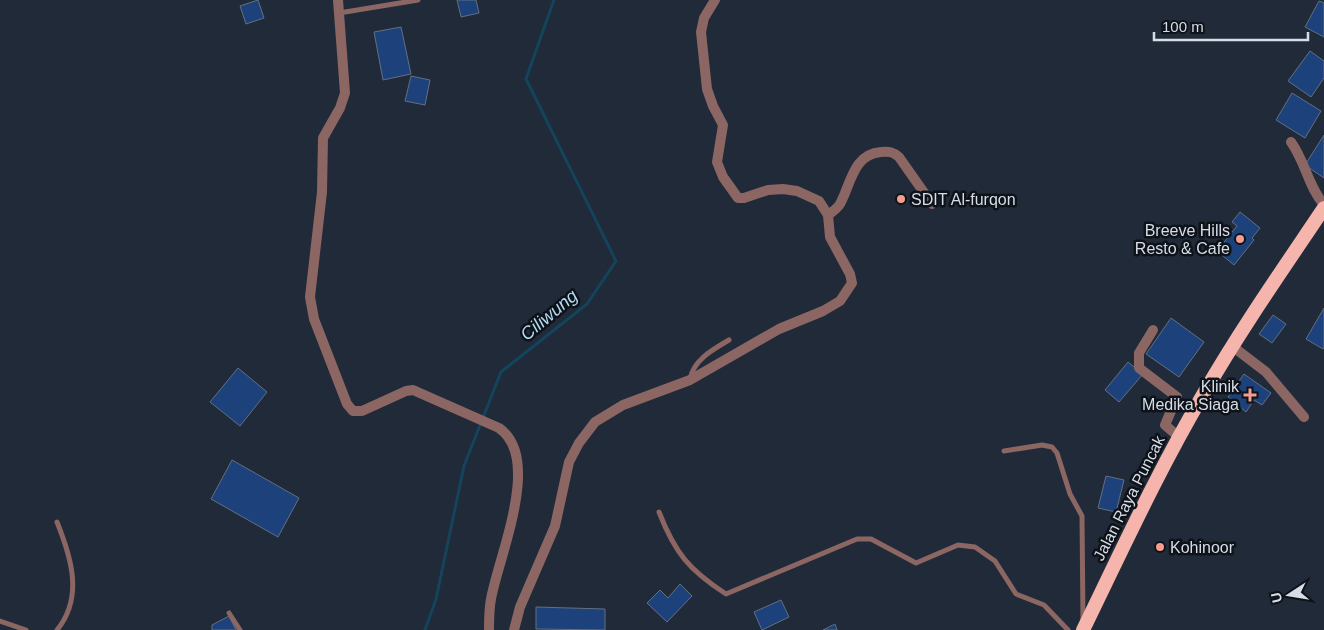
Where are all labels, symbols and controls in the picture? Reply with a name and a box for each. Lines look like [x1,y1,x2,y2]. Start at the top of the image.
scale bar [1154,10,1308,42]
text: 100 m [1162,18,1204,35]
place label: SDIT Al-furqon [911,191,1016,208]
marker: SDIT Al-furqon [895,193,907,205]
place label: Breeve Hills Resto & Cafe [1135,222,1230,257]
marker: Breeve Hills Resto & Cafe [1234,233,1246,245]
water label: Ciliwung [517,285,581,345]
place label: Klinik Medika Siaga [1142,378,1240,413]
marker: Klinik Medika Siaga [1243,388,1257,402]
street label: Jalan Raya Puncak [1090,432,1168,563]
place label: Kohinoor [1170,539,1235,556]
marker: Kohinoor [1154,541,1166,553]
north arrow [1264,570,1314,620]
text: U [1267,591,1285,604]

